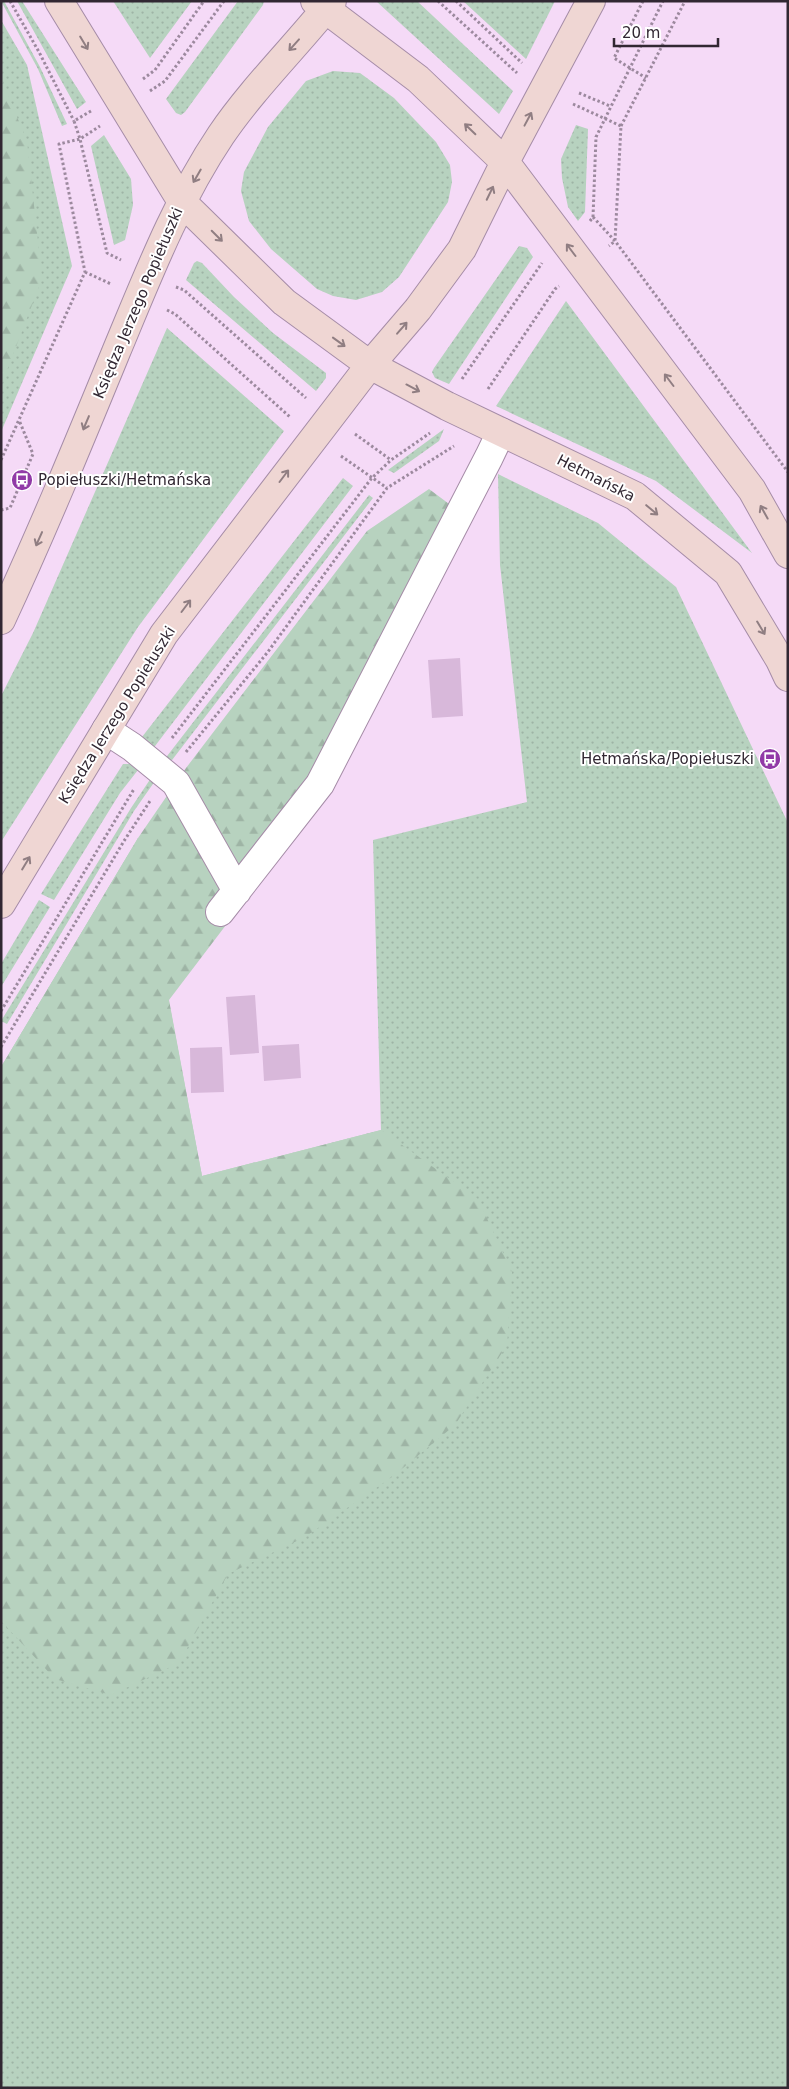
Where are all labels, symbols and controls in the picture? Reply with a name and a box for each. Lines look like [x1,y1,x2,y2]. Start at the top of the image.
scale bar [614,15,718,47]
text: 20 m [622,24,660,42]
one-way arrow [80,36,90,50]
one-way arrow [288,39,299,52]
one-way arrow [523,112,533,127]
one-way arrow [463,123,476,135]
one-way arrow [192,168,202,182]
one-way arrow [485,185,495,200]
street label: Księdza Jerzego Popiełuszki [90,205,186,401]
one-way arrow [210,230,223,242]
one-way arrow [566,243,576,257]
one-way arrow [396,322,407,335]
one-way arrow [332,337,345,348]
one-way arrow [663,374,674,387]
one-way arrow [405,383,420,393]
one-way arrow [81,415,91,430]
street label: Hetmańska [554,451,638,505]
bus stop icon: Popiełuszki/Hetmańska [10,468,34,492]
one-way arrow [279,470,290,483]
place label: Popiełuszki/Hetmańska [38,471,211,489]
one-way arrow [759,504,769,519]
one-way arrow [646,505,659,516]
one-way arrow [33,531,43,546]
one-way arrow [181,599,191,613]
one-way arrow [756,620,766,634]
street label: Księdza Jerzego Popiełuszki [55,623,179,807]
bus stop icon: Hetmańska/Popiełuszki [758,747,782,771]
place label: Hetmańska/Popiełuszki [581,750,754,768]
one-way arrow [22,856,32,870]

